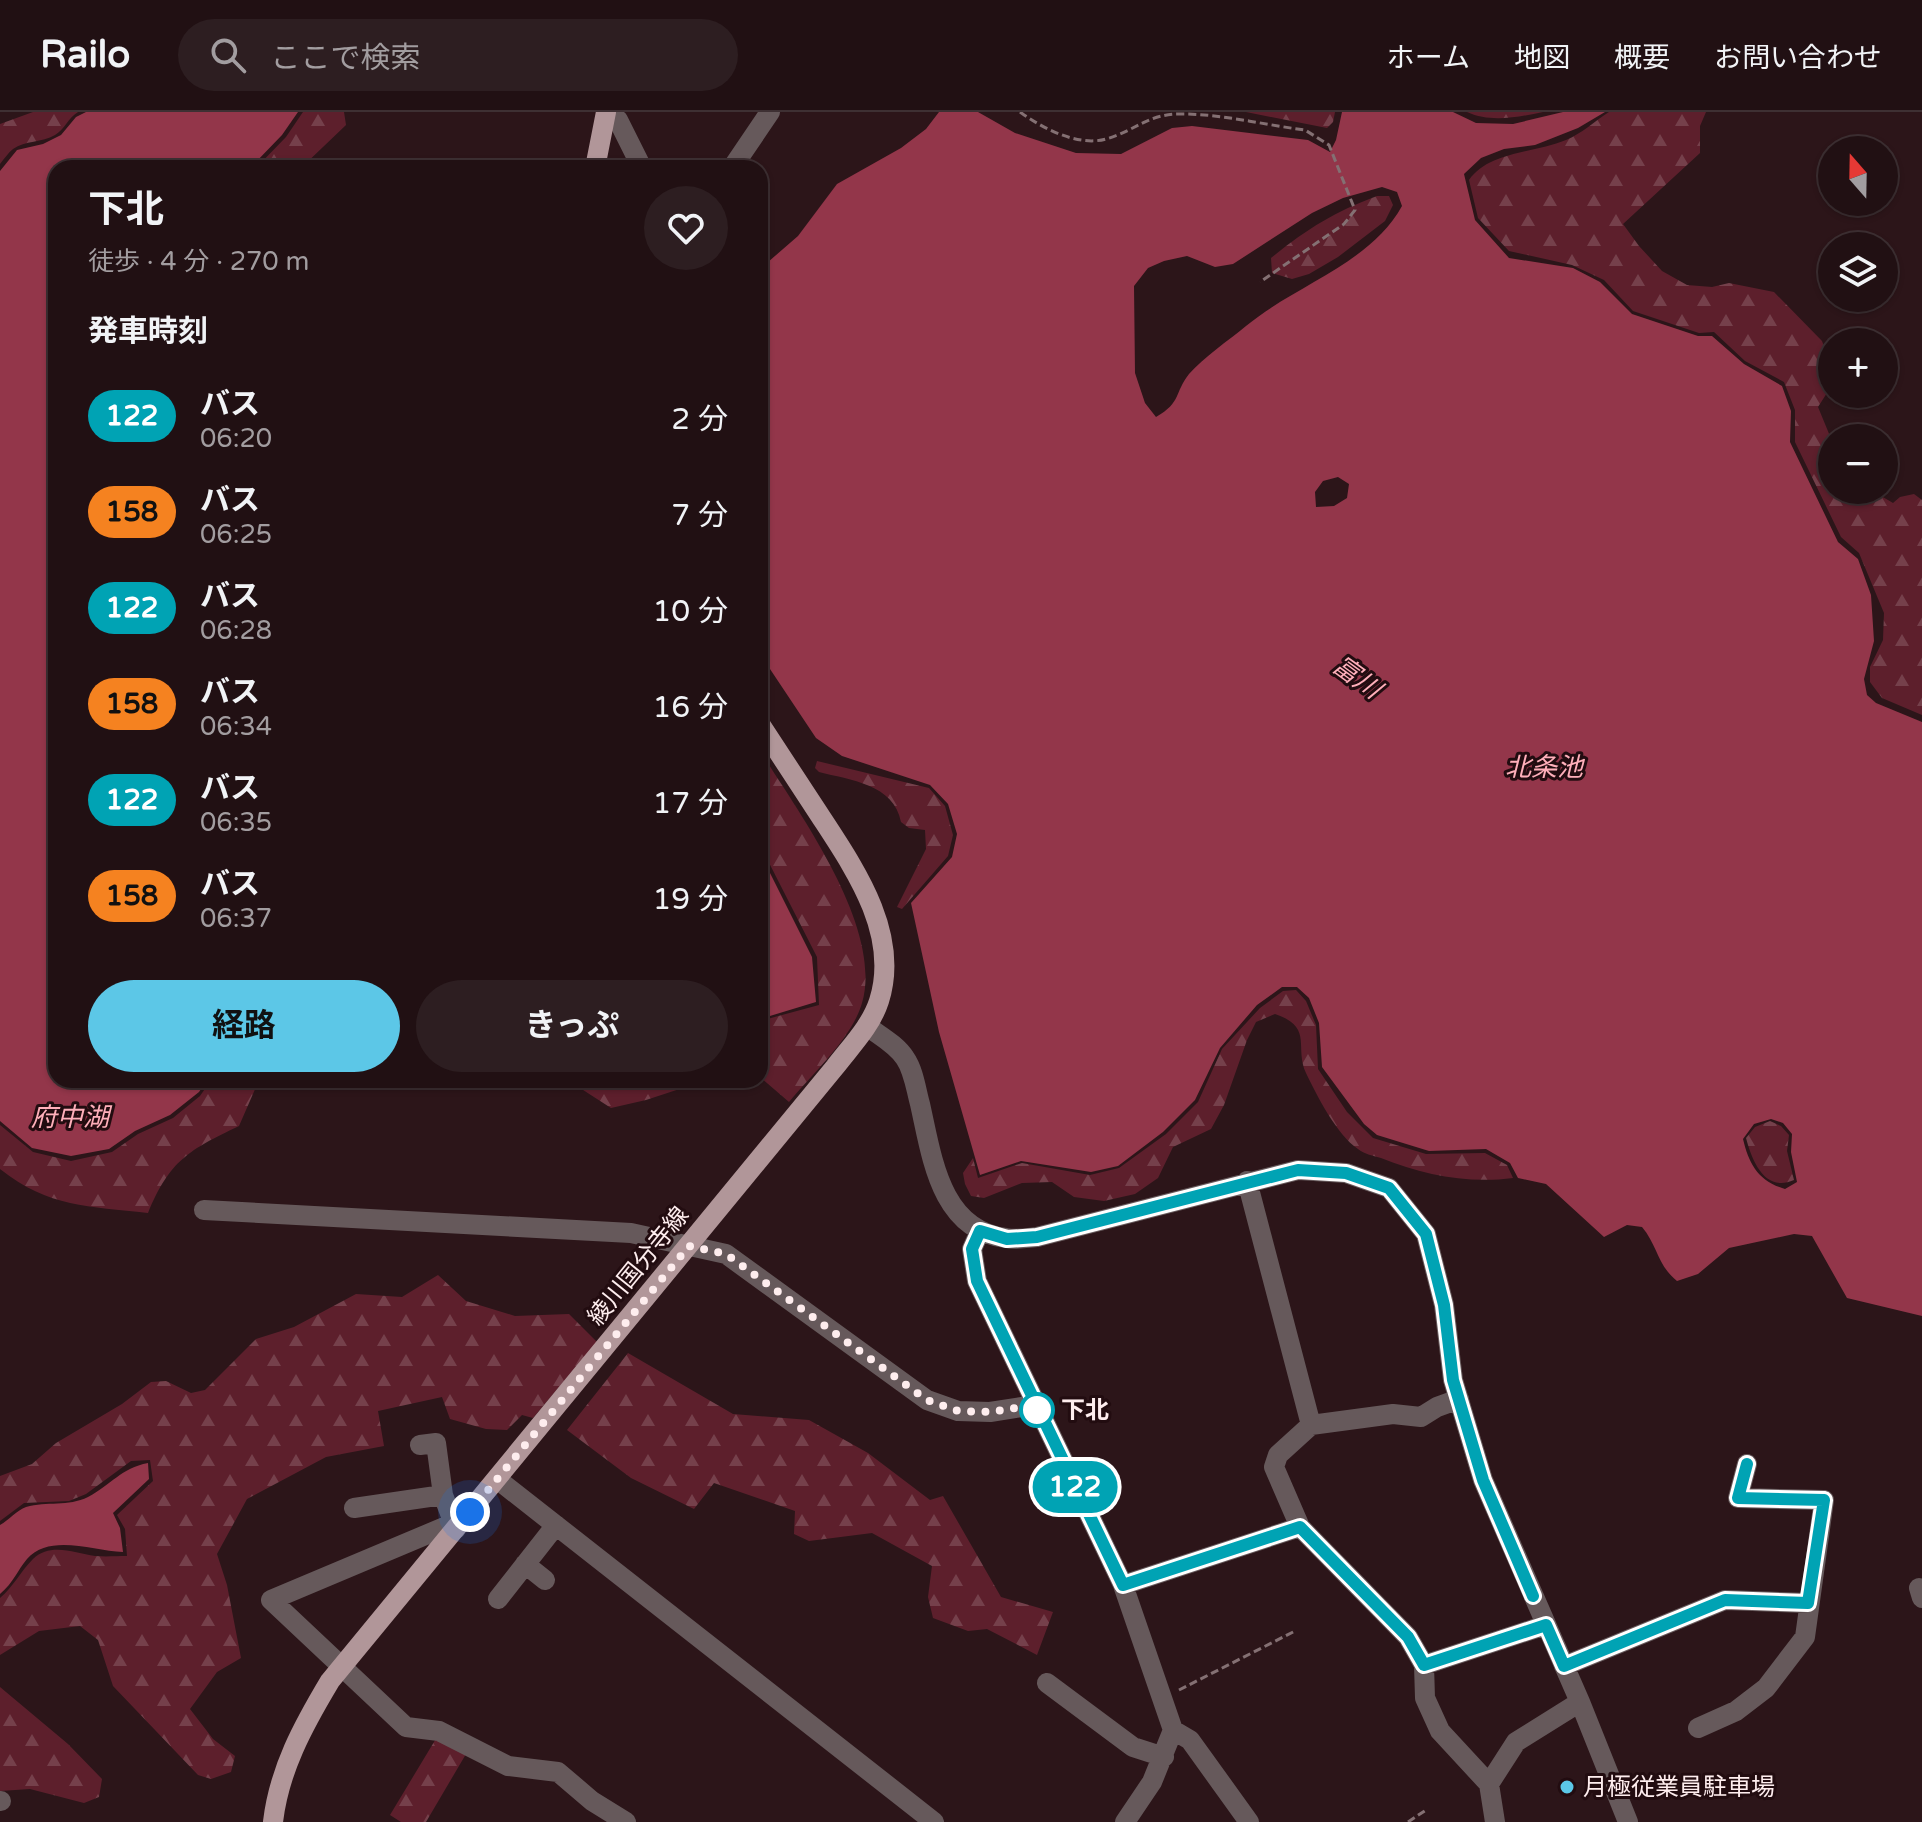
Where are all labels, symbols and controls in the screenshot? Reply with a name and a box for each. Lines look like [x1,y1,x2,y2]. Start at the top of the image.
search box [178,19,738,91]
text: Railo [40,32,130,78]
icon: search [206,33,250,77]
text: ここで検索 [270,40,420,77]
text: ホーム [1387,41,1470,75]
text: 地図 [1514,41,1570,75]
text: 概要 [1614,41,1670,75]
text: お問い合わせ [1714,41,1882,75]
north arrow [1818,136,1898,216]
map controls [1818,136,1898,504]
button: heart [644,186,728,270]
text: 下北 [88,187,164,233]
button: layers [1818,232,1898,312]
text: 徒歩 · 4 分 · 270 m [88,246,309,277]
text: 発車時刻 [88,313,208,350]
button: + [1818,328,1898,408]
text: バス [200,386,260,423]
text: 122 [106,399,158,433]
text: 2 分 [671,401,728,438]
text: 06:20 [200,423,272,454]
button: − [1818,424,1898,504]
text: バス [200,482,260,519]
text: 158 [106,495,158,529]
text: 7 分 [671,497,728,534]
text: 06:25 [200,519,272,550]
text: バス [200,578,260,615]
text: 122 [106,591,158,625]
text: 10 分 [653,593,728,630]
text: 06:28 [200,615,272,646]
water label: 富川 [1327,650,1389,707]
text: バス [200,674,260,711]
text: 158 [106,687,158,721]
text: 16 分 [653,689,728,726]
text: 06:34 [200,711,272,742]
water label: 北条池 [1505,752,1586,783]
text: バス [200,770,260,807]
text: 122 [106,783,158,817]
text: 17 分 [653,785,728,822]
text: 06:35 [200,807,272,838]
text: バス [200,866,260,903]
text: 158 [106,879,158,913]
text: 19 分 [653,881,728,918]
text: 06:37 [200,903,272,934]
button: 経路 [88,980,400,1072]
button: きっぷ [416,980,728,1072]
water label: 府中湖 [31,1102,113,1133]
street label: 綾川国分寺線 [582,1201,695,1331]
marker: 下北 [1020,1393,1054,1427]
place label: 下北 [1061,1396,1109,1425]
line badge: 122 [1029,1461,1121,1513]
text: 122 [1049,1470,1101,1504]
your location [450,1492,490,1532]
place label: 月極従業員駐車場 [1583,1773,1775,1802]
marker: 月極従業員駐車場 [1558,1778,1576,1796]

